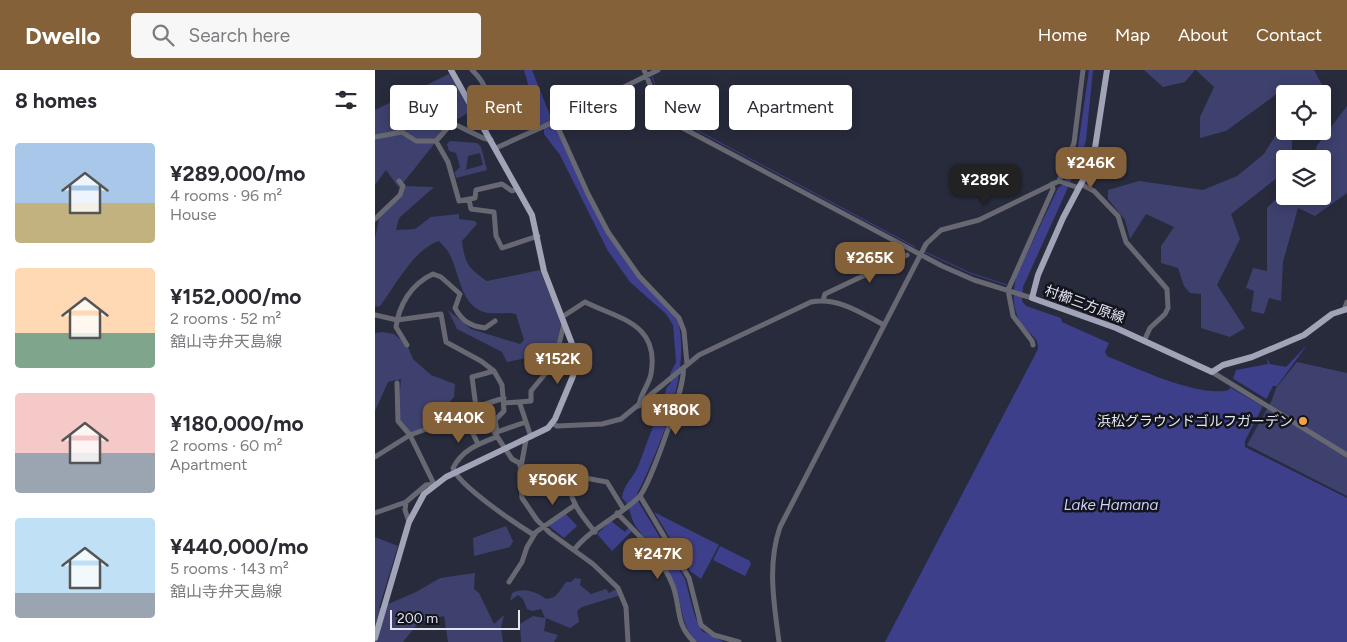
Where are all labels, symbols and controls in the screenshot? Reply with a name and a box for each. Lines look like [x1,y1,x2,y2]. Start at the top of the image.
search box [131,13,481,58]
text: Dwello [25,21,101,50]
icon: search [149,21,177,49]
text: Search here [189,24,290,47]
text: Home [1038,24,1087,46]
text: Map [1115,24,1150,46]
text: About [1178,24,1228,46]
text: Contact [1256,24,1322,46]
chip: Buy [390,85,457,130]
chip: Rent [467,85,540,130]
chip: Filters [550,85,635,130]
chip: New [645,85,719,130]
chip: Apartment [729,85,852,130]
map controls [1276,85,1331,205]
button: locate [1276,85,1331,140]
icon: filters [332,86,360,114]
text: 8 homes [15,88,97,113]
pin: ¥246K [1056,146,1126,189]
button: layers [1276,150,1331,205]
text: ¥246K [1067,153,1115,172]
text: ¥289,000/mo [170,161,306,186]
icon: home [55,163,115,223]
pin: ¥289K [950,164,1020,206]
text: ¥289K [961,170,1009,189]
text: 4 rooms · 96 m² [170,186,282,205]
text: House [170,205,216,224]
pin: ¥265K [835,242,905,284]
text: ¥265K [846,248,894,267]
street label: 村櫛三方原線 [1042,282,1127,327]
text: ¥152,000/mo [170,284,302,309]
icon: home [55,288,115,348]
text: 2 rooms · 52 m² [170,309,281,328]
text: 舘山寺弁天島線 [170,332,282,351]
pin: ¥152K [523,342,593,385]
text: ¥152K [535,349,581,368]
pin: ¥180K [641,394,711,436]
text: ¥180K [652,400,700,419]
pin: ¥440K [424,402,494,444]
text: ¥440K [434,408,484,427]
text: ¥180,000/mo [170,411,304,436]
icon: home [55,413,115,473]
place label: 浜松グラウンドゴルフガーデン [1097,413,1293,430]
marker: 浜松グラウンドゴルフガーデン [1297,415,1309,427]
text: 2 rooms · 60 m² [170,436,283,455]
text: Apartment [170,455,247,474]
pin: ¥506K [518,464,588,506]
text: ¥506K [528,470,578,489]
water label: Lake Hamana [1064,496,1158,514]
text: ¥440,000/mo [170,534,309,559]
icon: home [55,538,115,598]
pin: ¥247K [623,538,693,580]
text: ¥247K [634,544,682,563]
text: 5 rooms · 143 m² [170,559,289,578]
text: 舘山寺弁天島線 [170,582,282,601]
scale bar [390,607,520,630]
text: 200 m [397,610,438,627]

